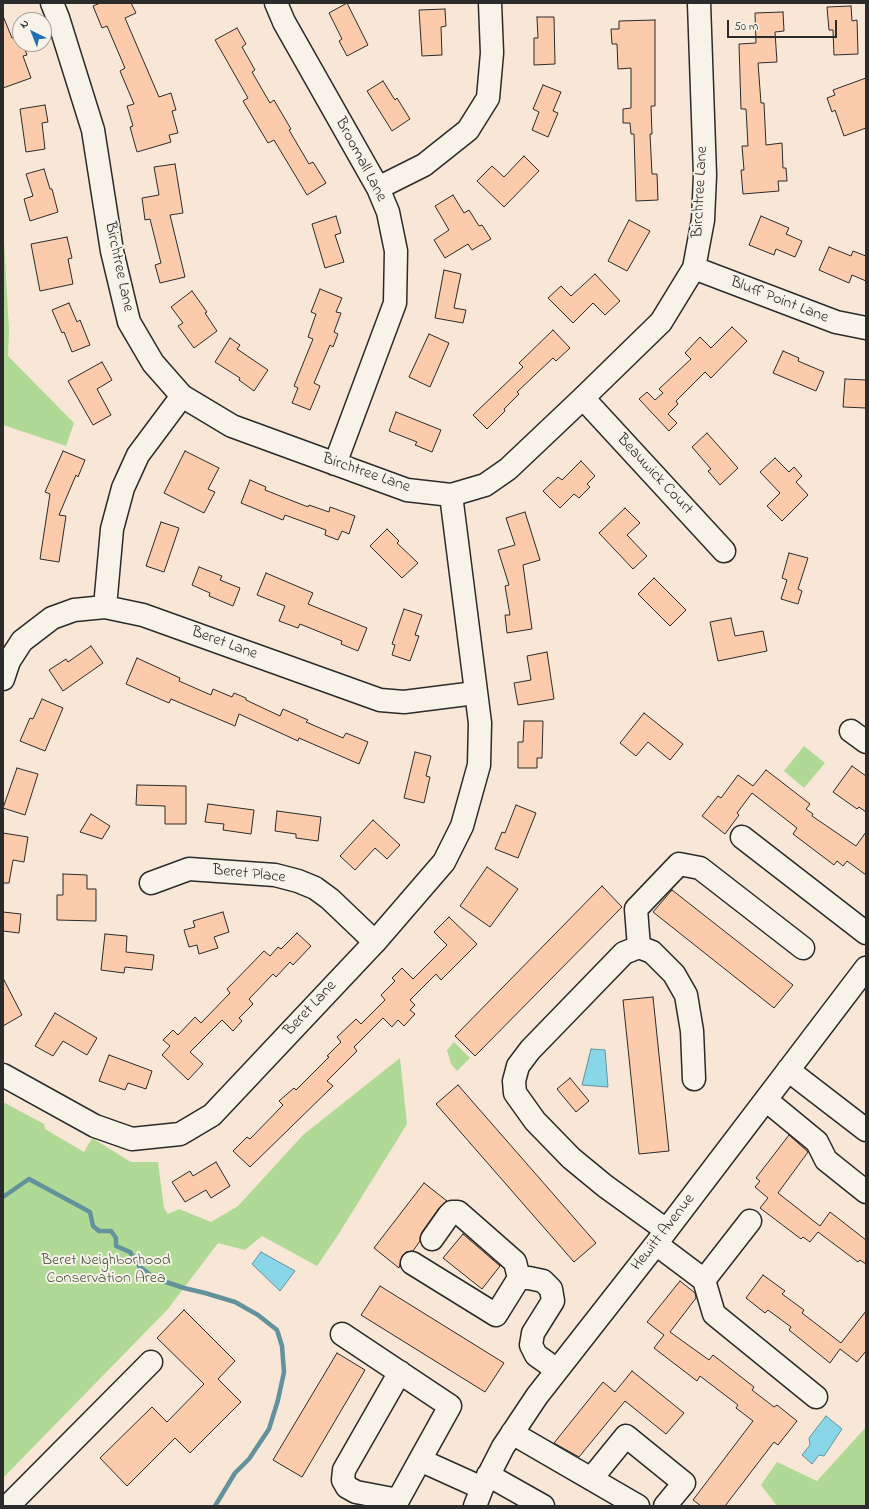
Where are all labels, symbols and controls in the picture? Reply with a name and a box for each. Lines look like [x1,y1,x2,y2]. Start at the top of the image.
north arrow [12,12,52,52]
scale bar [729,12,839,38]
text: N [16,16,33,32]
text: 50 m [734,18,758,36]
street label: Broomall Lane [330,115,390,205]
street label: Birchtree Lane [689,146,713,238]
street label: Birchtree Lane [99,220,137,314]
street label: Bluff Point Lane [727,273,831,329]
street label: Beauwick Court [612,431,696,519]
street label: Birchtree Lane [320,450,412,498]
street label: Beret Lane [188,623,260,665]
street label: Beret Place [212,862,286,888]
street label: Beret Lane [280,977,342,1041]
street label: Hewitt Avenue [628,1191,700,1275]
park label: Beret Neighborhood Conservation Area [41,1251,171,1289]

